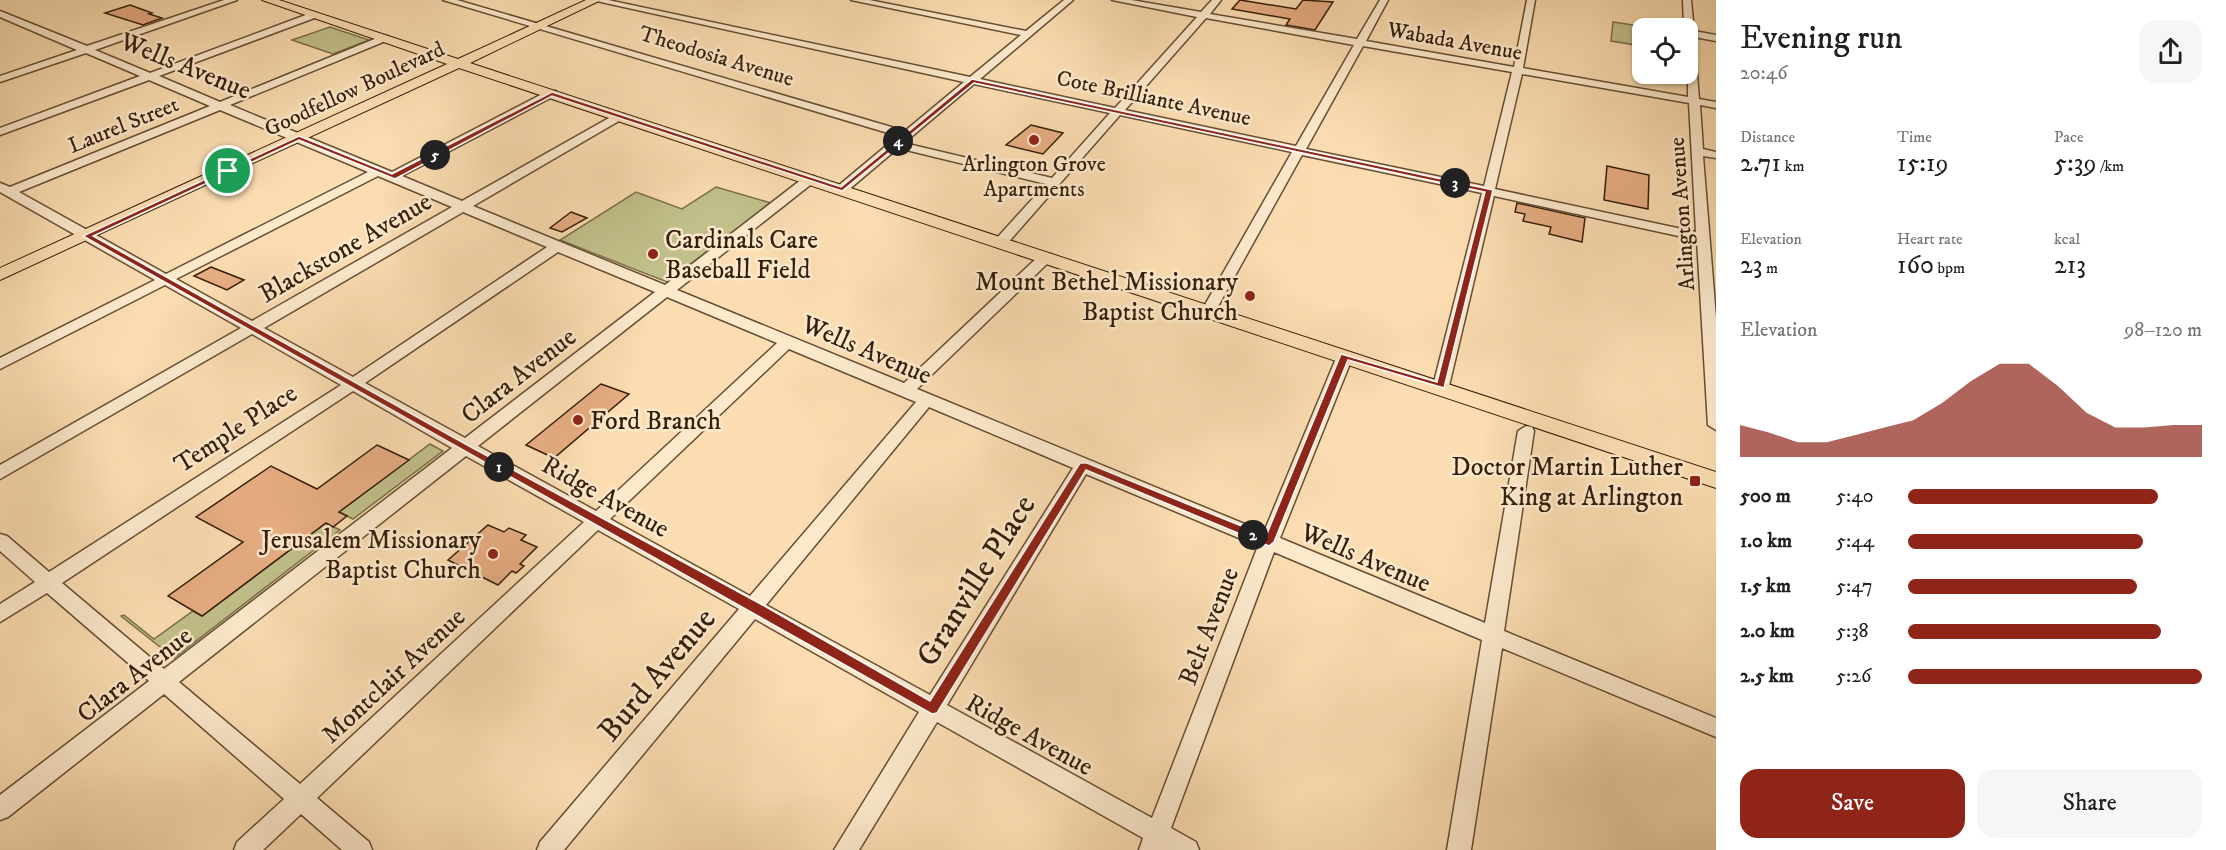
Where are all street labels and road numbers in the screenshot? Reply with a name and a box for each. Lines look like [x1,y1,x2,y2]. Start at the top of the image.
street label: Wabada Avenue [1384,16,1524,67]
street label: Theodosia Avenue [636,20,797,93]
street label: Wells Avenue [114,25,256,108]
street label: Goodfellow Boulevard [260,36,449,143]
street label: Cote Brilliante Avenue [1054,65,1253,132]
street label: Laurel Street [65,91,183,160]
street label: Arlington Avenue [1664,136,1701,292]
street label: Blackstone Avenue [254,186,438,311]
street label: Wells Avenue [795,308,936,393]
street label: Clara Avenue [455,321,583,431]
street label: Temple Place [168,377,304,481]
street label: Ridge Avenue [536,449,675,546]
street label: Granville Place [908,488,1045,674]
street label: Wells Avenue [1294,516,1435,601]
street label: Belt Avenue [1172,563,1247,690]
street label: Burd Avenue [590,600,725,750]
street label: Montclair Avenue [315,601,473,751]
street label: Clara Avenue [71,620,199,730]
street label: Ridge Avenue [960,687,1099,784]

